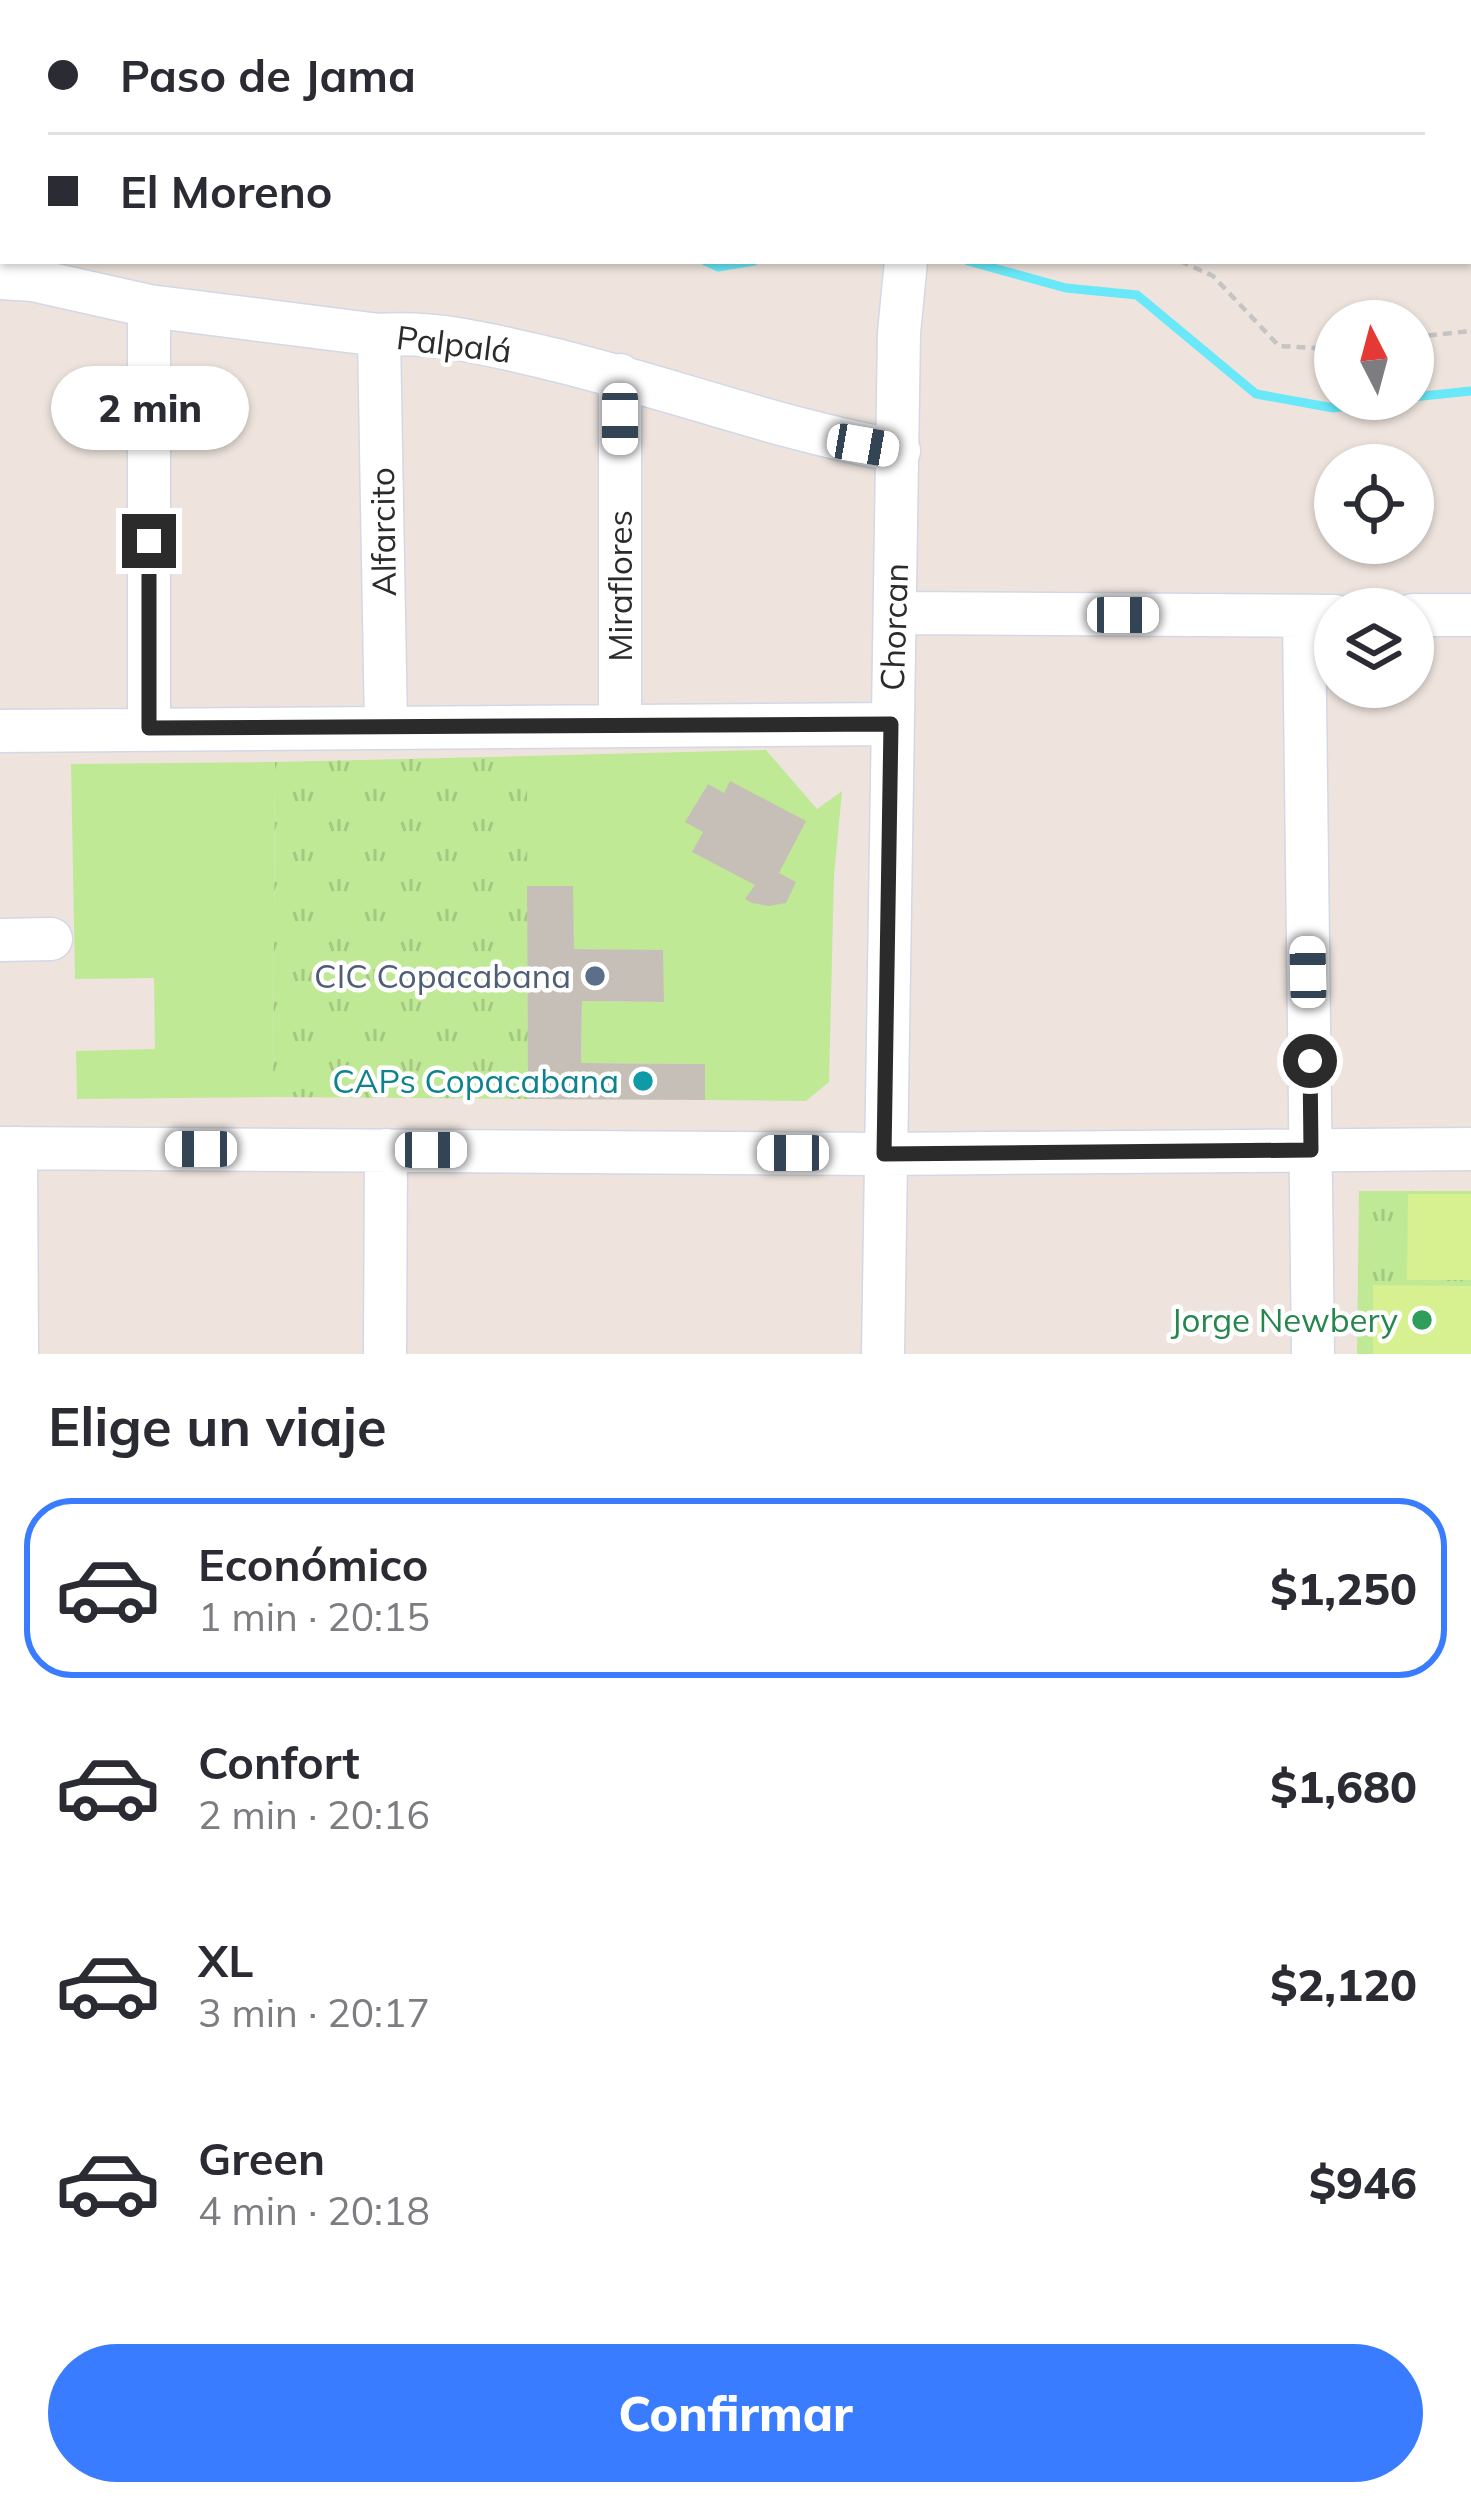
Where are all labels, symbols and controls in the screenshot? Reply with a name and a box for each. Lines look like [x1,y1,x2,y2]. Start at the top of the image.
text: Paso de Jama [120,47,416,103]
text: El Moreno [120,163,332,219]
north arrow [1314,300,1434,420]
map controls [1314,300,1434,708]
street label: Palpalá [394,316,514,371]
callout: 2 min [50,367,248,451]
text: 2 min [98,383,202,432]
car [602,383,638,455]
car [824,421,902,469]
button: locate [1314,444,1434,564]
street label: Alfarcito [361,467,404,597]
street label: Miraflores [599,510,640,662]
route end [122,514,176,568]
street label: Chorcan [871,562,916,692]
button: layers [1314,588,1434,708]
car [1087,597,1159,633]
car [1289,936,1327,1008]
place label: CIC Copacabana [314,955,571,996]
marker: CIC Copacabana [582,963,608,989]
route start [1283,1034,1337,1088]
place label: CAPs Copacabana [332,1060,619,1101]
marker: CAPs Copacabana [630,1068,656,1094]
car [165,1131,237,1167]
car [395,1132,467,1168]
car [757,1135,829,1171]
place label: Jorge Newbery [1171,1299,1398,1340]
marker: Jorge Newbery [1409,1307,1435,1333]
text: Elige un viaje [48,1392,386,1460]
icon: car [54,1534,162,1642]
text: Económico [198,1536,428,1592]
text: $1,250 [1270,1560,1417,1616]
text: 1 min · 20:15 [198,1592,430,1641]
icon: car [54,1732,162,1840]
text: Confort [198,1734,360,1790]
text: $1,680 [1270,1758,1417,1814]
text: 2 min · 20:16 [198,1790,430,1839]
icon: car [54,1930,162,2038]
text: XL [198,1932,253,1988]
text: $2,120 [1270,1956,1417,2012]
text: 3 min · 20:17 [198,1988,430,2037]
icon: car [54,2128,162,2236]
text: Green [198,2130,325,2186]
text: $946 [1309,2154,1417,2210]
text: 4 min · 20:18 [198,2186,430,2235]
button: Confirmar [48,2344,1423,2482]

